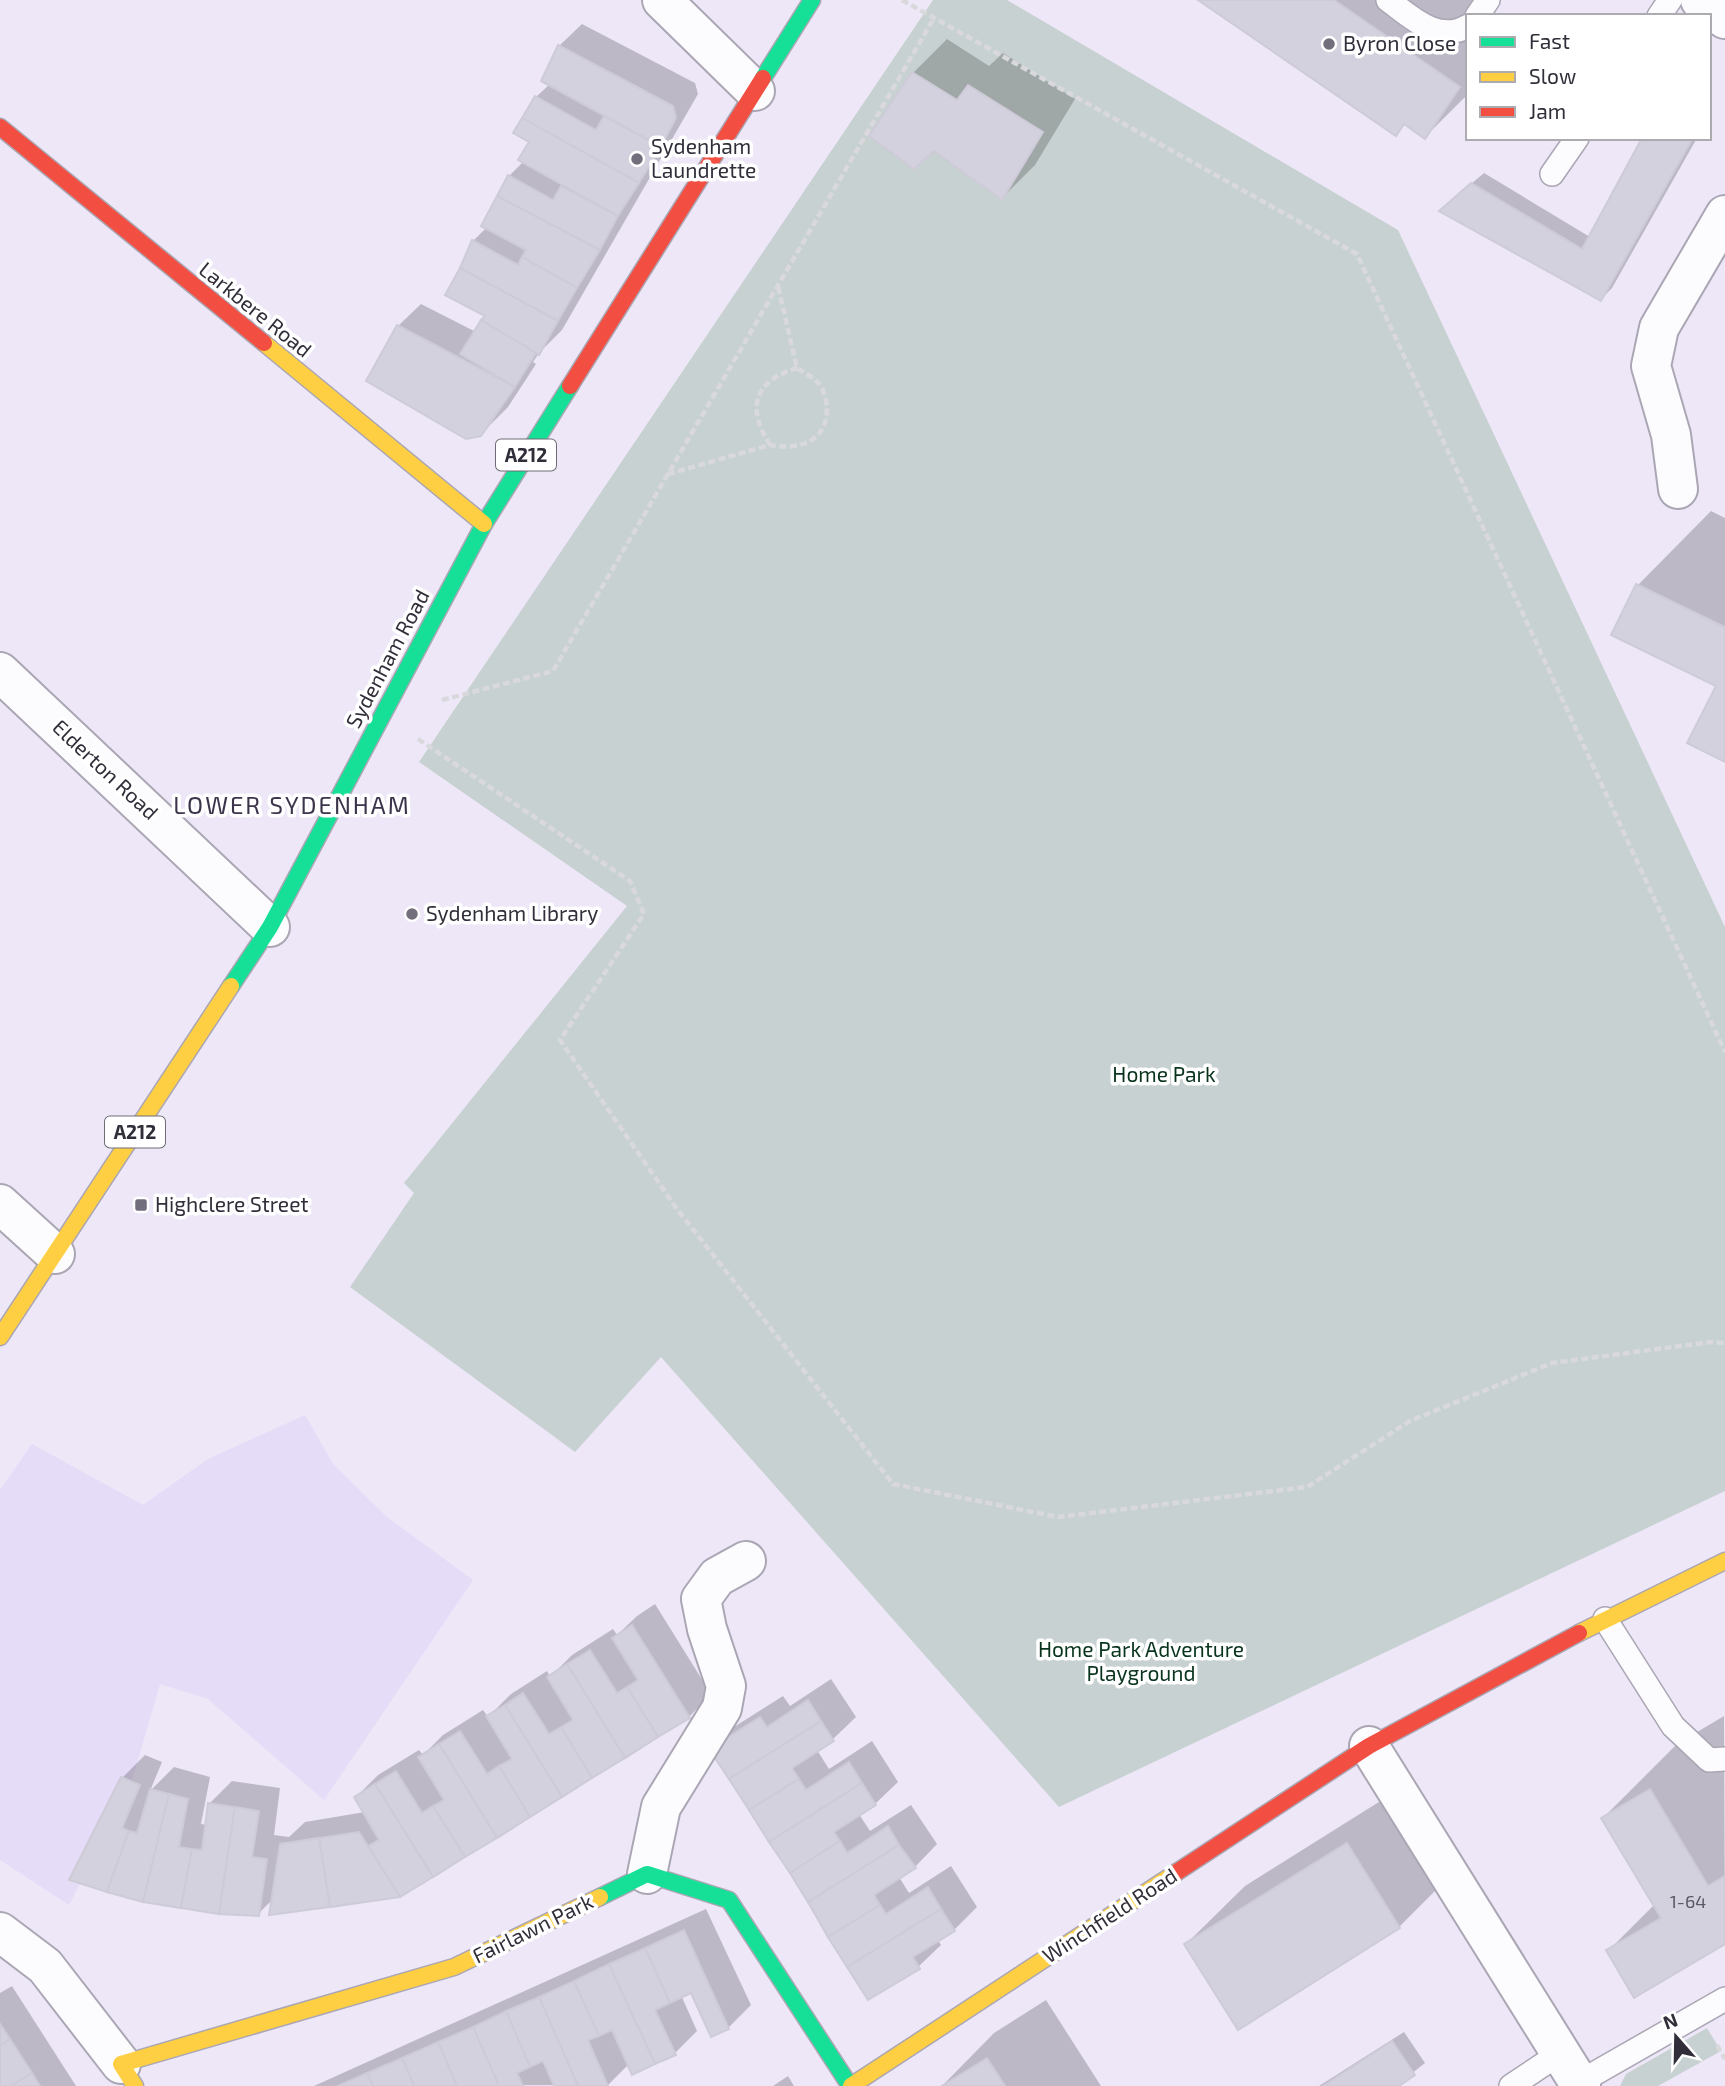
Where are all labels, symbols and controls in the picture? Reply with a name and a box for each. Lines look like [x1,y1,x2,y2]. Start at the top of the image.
legend [1466,14,1711,140]
text: Fast [1529,28,1570,53]
place label: Byron Close [1343,30,1456,55]
marker: Byron Close [1321,36,1337,52]
text: Slow [1529,63,1576,88]
text: Jam [1529,98,1566,123]
place label: Sydenham Laundrette [651,133,756,182]
marker: Sydenham Laundrette [629,151,645,167]
street label: Larkbere Road [195,256,317,362]
road number: A212 [496,440,556,470]
street label: Sydenham Road [340,585,434,732]
street label: Elderton Road [48,714,164,824]
district label: LOWER SYDENHAM [173,790,411,819]
place label: Sydenham Library [426,900,598,925]
marker: Sydenham Library [404,906,420,922]
park label: Home Park [1112,1061,1216,1086]
road number: A212 [105,1116,165,1148]
place label: Highclere Street [155,1191,308,1216]
marker: Highclere Street [133,1197,149,1213]
park label: Home Park Adventure Playground [1038,1636,1244,1685]
street label: Winchfield Road [1037,1862,1181,1967]
street label: Fairlawn Park [468,1888,597,1968]
house number: 1-64 [1670,1890,1706,1912]
north arrow [1641,2002,1711,2072]
text: N [1660,2007,1680,2034]

